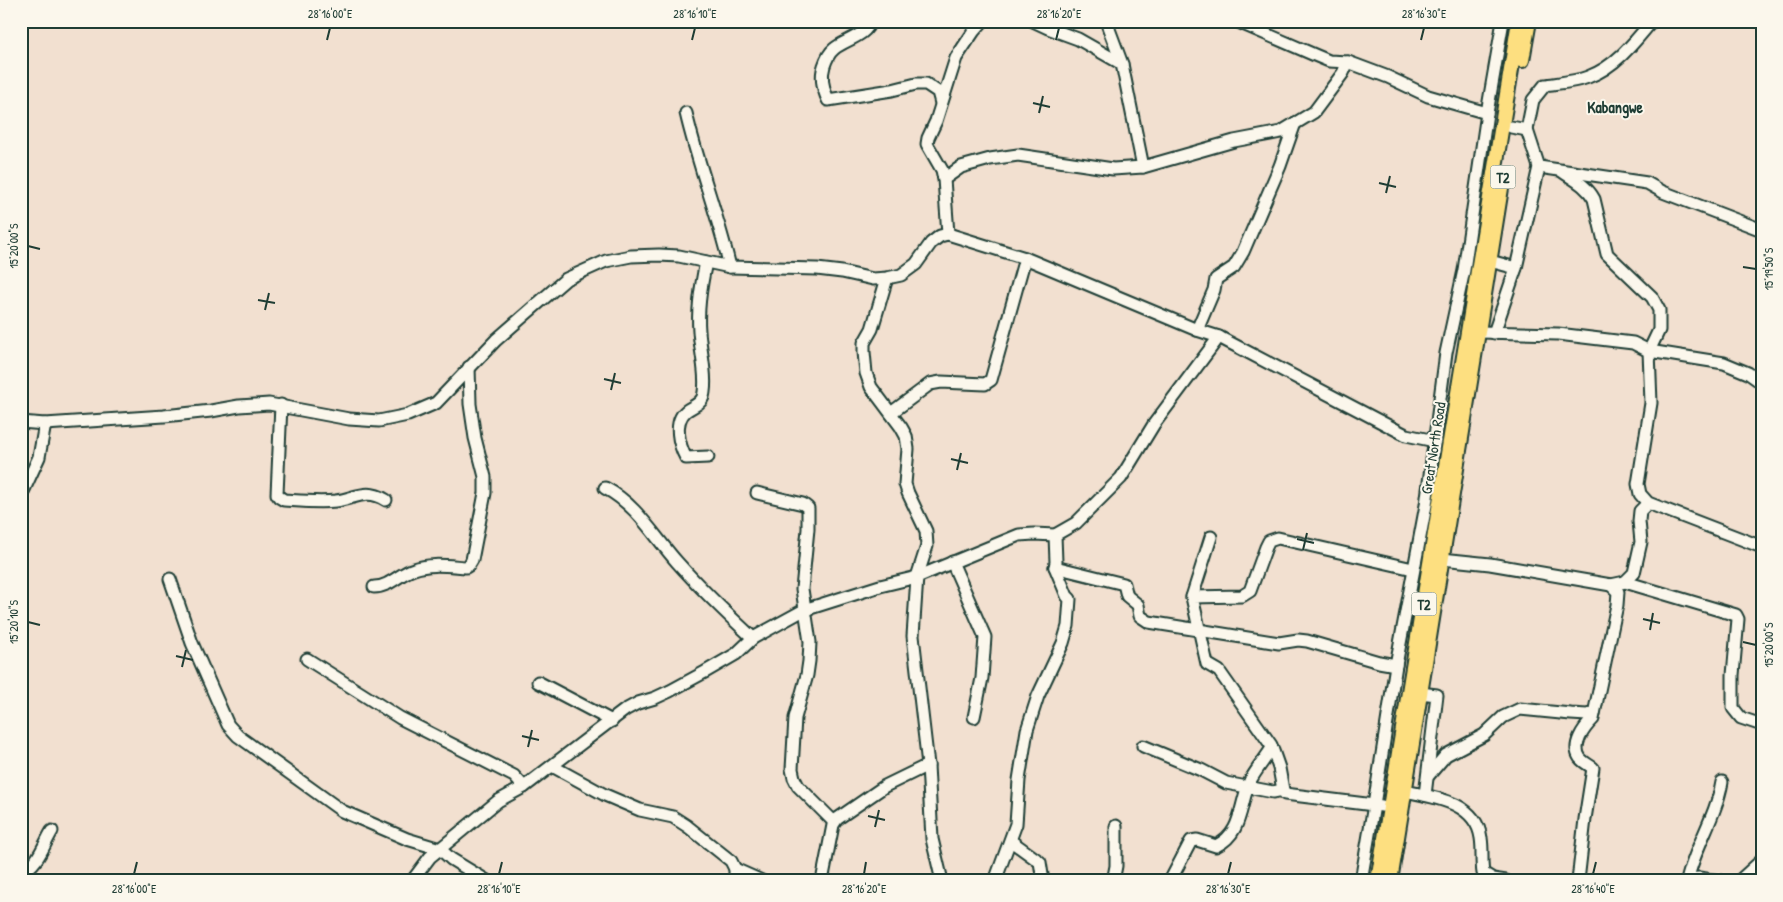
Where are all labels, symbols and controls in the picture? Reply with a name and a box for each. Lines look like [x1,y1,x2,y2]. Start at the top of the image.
text: 28°16'00"E [308,5,353,22]
text: 28°16'10"E [673,5,717,22]
text: 28°16'20"E [1037,5,1082,22]
text: 28°16'30"E [1402,5,1447,22]
district label: Kabangwe [1587,96,1643,119]
road number: T2 [1490,166,1516,188]
text: 15°20'00"S [5,223,22,269]
text: 15°19'50"S [1760,247,1777,290]
street label: Great North Road [1415,400,1451,495]
road number: T2 [1412,592,1436,616]
text: 15°20'10"S [5,599,22,644]
text: 15°20'00"S [1760,622,1777,668]
text: 28°16'00"E [112,880,157,897]
text: 28°16'10"E [477,880,521,897]
text: 28°16'20"E [842,880,887,897]
text: 28°16'30"E [1206,880,1251,897]
text: 28°16'40"E [1571,880,1615,897]

